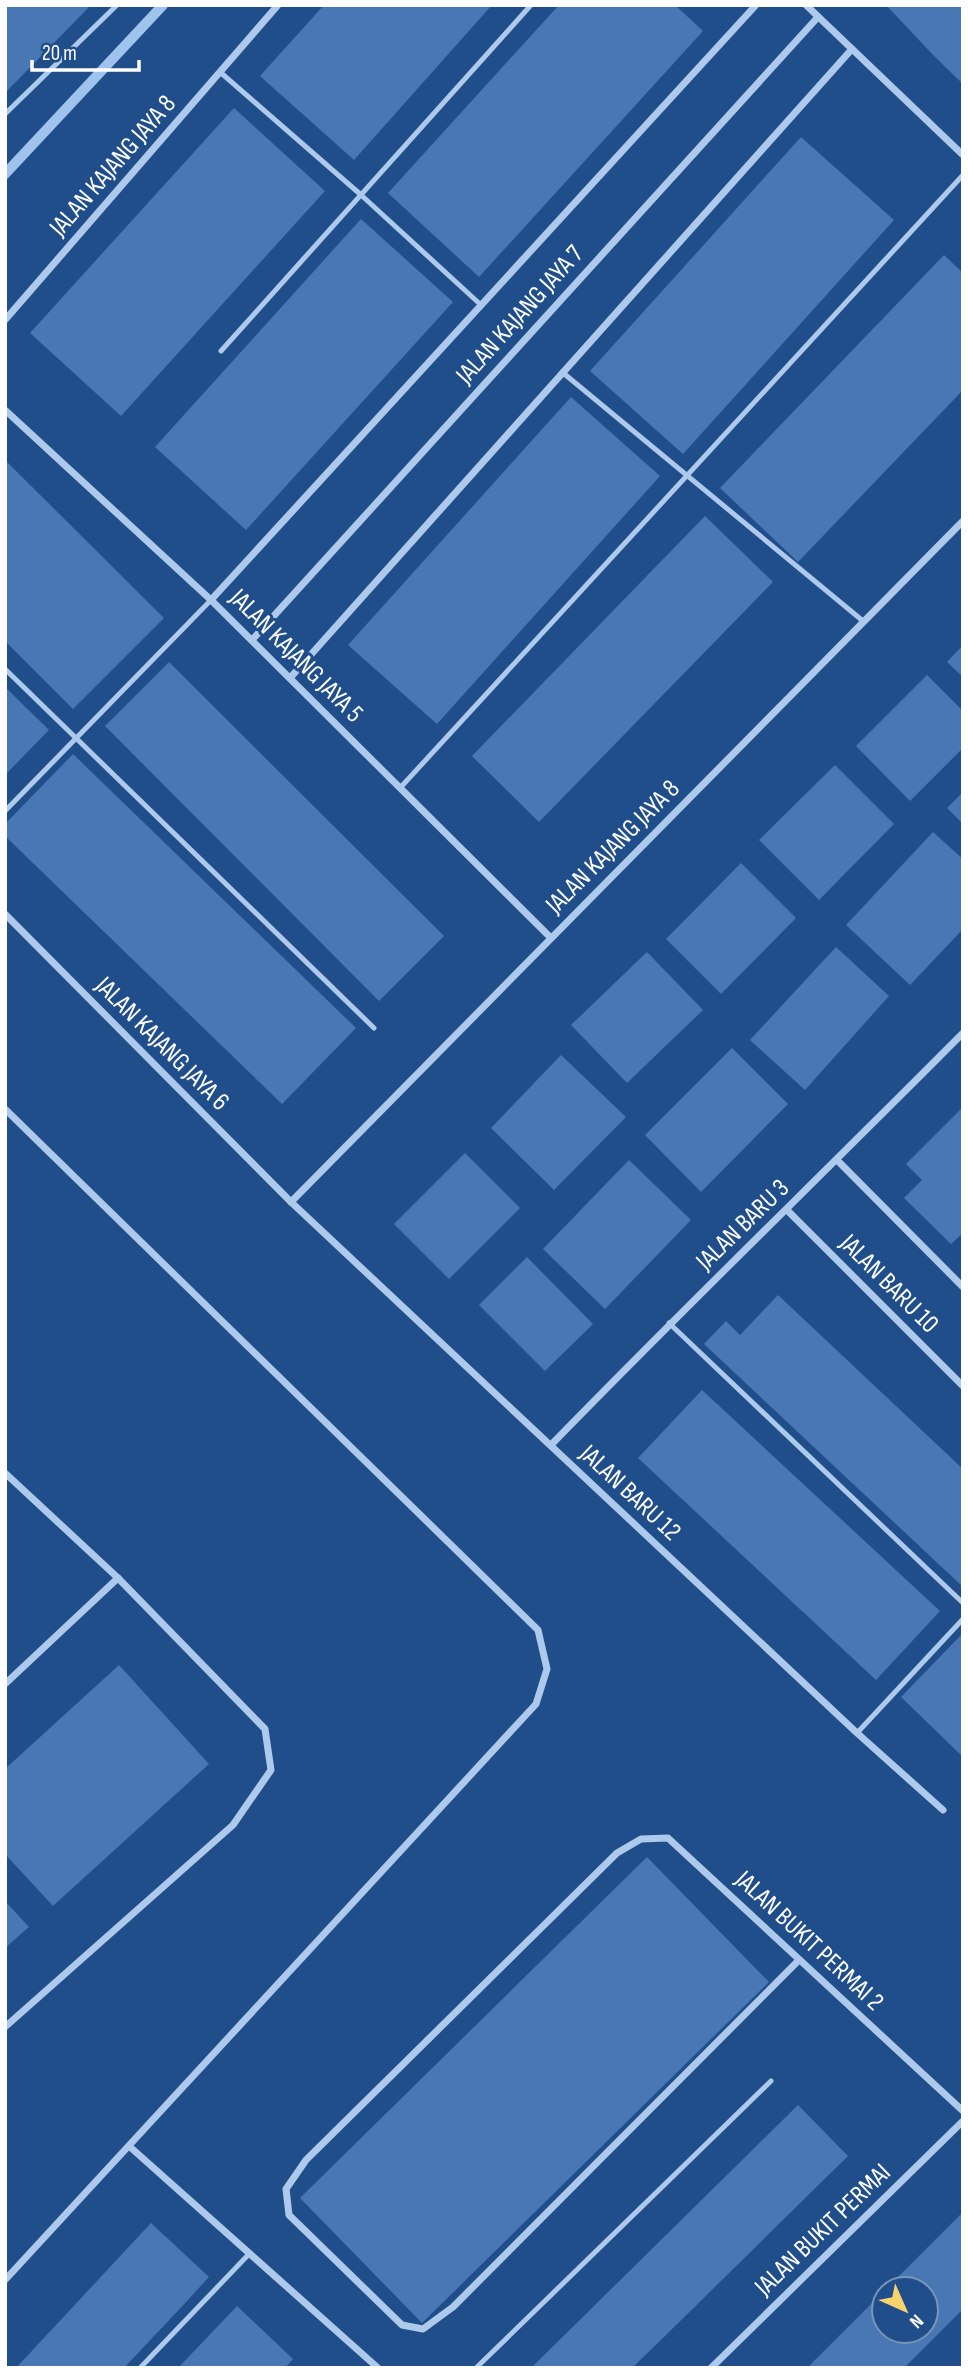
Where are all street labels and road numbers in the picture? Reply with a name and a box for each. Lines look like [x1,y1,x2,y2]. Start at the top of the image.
street label: JALAN KAJANG JAYA 8 [43,89,183,244]
street label: JALAN KAJANG JAYA 7 [449,239,591,391]
street label: JALAN KAJANG JAYA 5 [222,582,369,729]
street label: JALAN KAJANG JAYA 8 [539,774,687,921]
street label: JALAN KAJANG JAYA 6 [88,970,235,1118]
street label: JALAN BARU 3 [689,1173,796,1278]
street label: JALAN BARU 10 [832,1227,945,1340]
street label: JALAN BARU 12 [572,1438,687,1548]
street label: JALAN BUKIT PERMAI 2 [728,1864,889,2018]
street label: JALAN BUKIT PERMAI [748,2158,897,2303]

